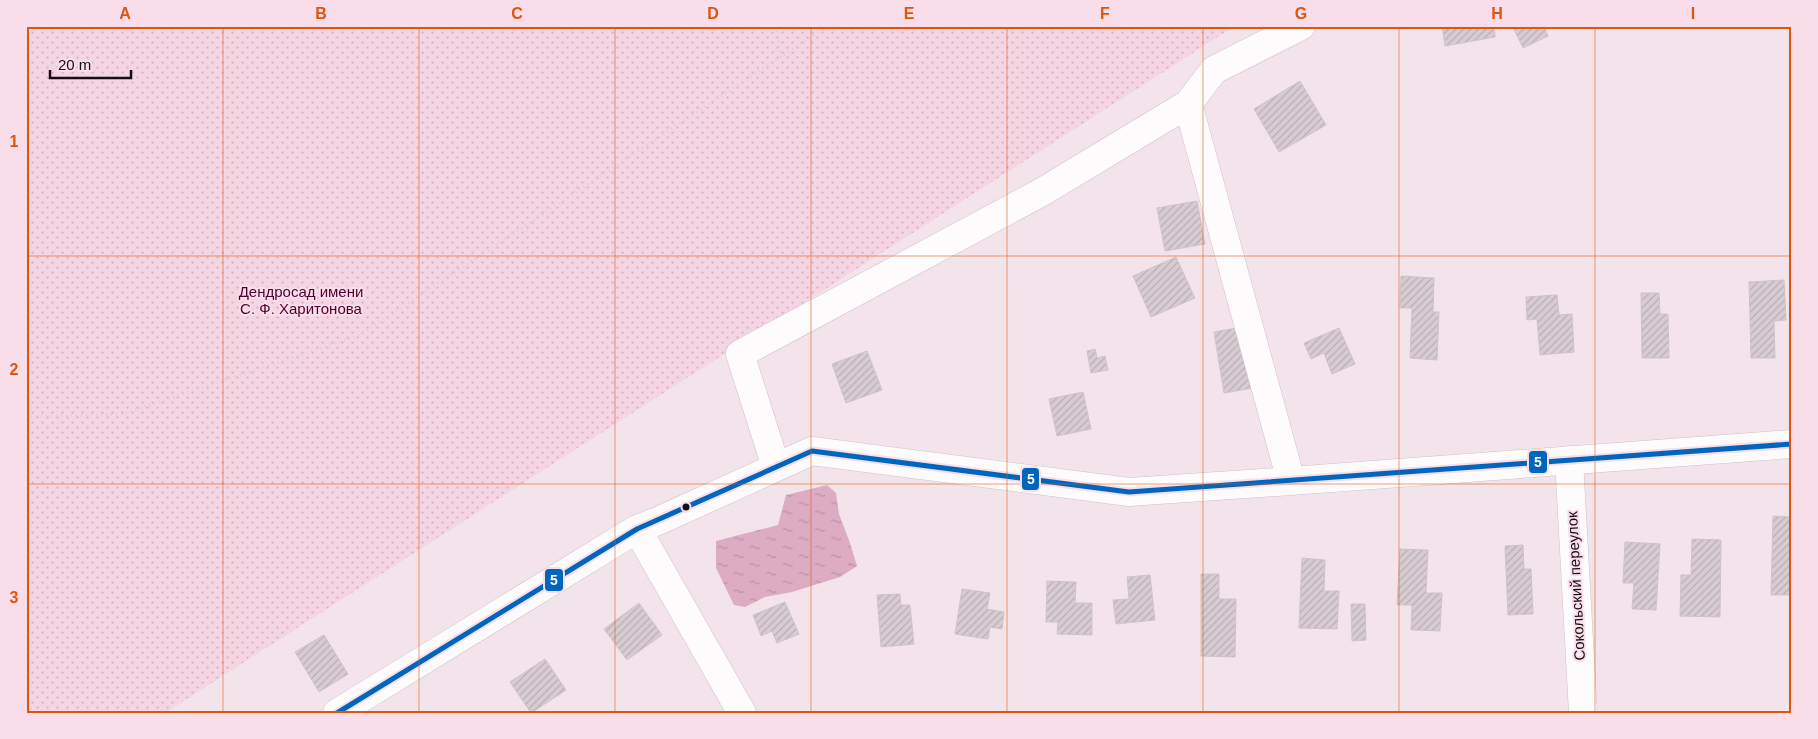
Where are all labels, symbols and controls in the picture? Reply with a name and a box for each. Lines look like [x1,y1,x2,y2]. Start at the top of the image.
text: A [119,5,131,22]
text: B [315,5,327,22]
text: C [511,5,523,22]
text: D [707,5,719,22]
text: E [904,5,915,22]
text: F [1100,5,1110,22]
text: G [1295,5,1307,22]
text: H [1491,5,1503,22]
text: I [1691,5,1695,22]
scale bar [50,48,131,80]
text: 20 m [58,56,91,73]
text: 1 [10,133,19,150]
park label: Дендросад имени С. Ф. Харитонова [239,283,363,317]
text: 2 [10,361,19,378]
line badge: 5 [1528,450,1548,474]
text: 5 [1534,454,1542,470]
line badge: 5 [1021,467,1040,491]
text: 5 [1027,471,1035,487]
unlabelled marker [681,502,691,512]
street label: Сокольский переулок [1563,511,1588,661]
line badge: 5 [544,568,564,592]
text: 5 [550,572,558,588]
text: 3 [10,589,19,606]

